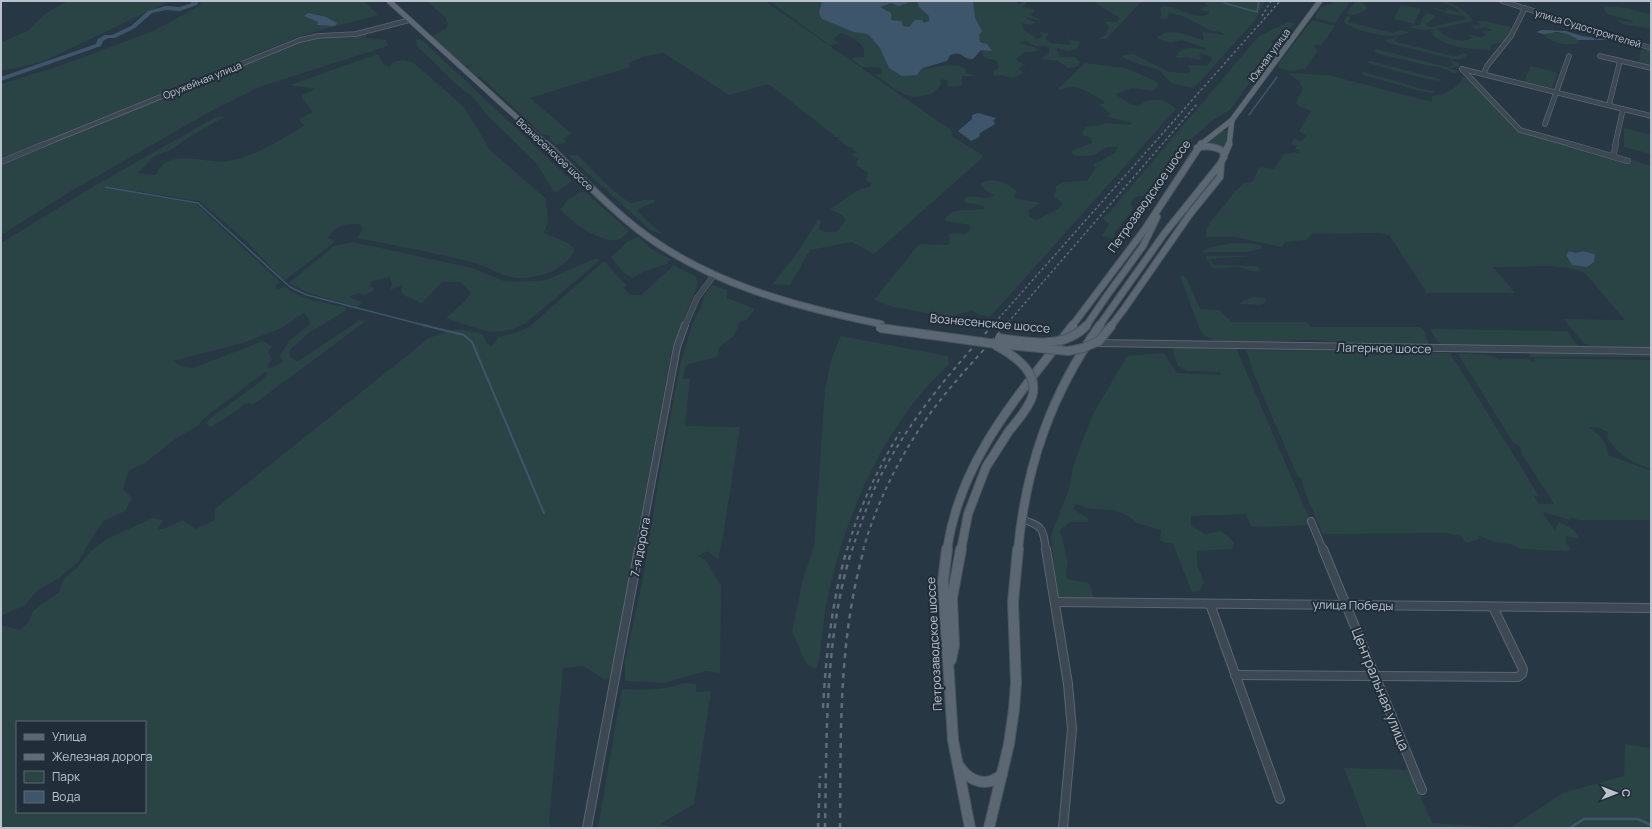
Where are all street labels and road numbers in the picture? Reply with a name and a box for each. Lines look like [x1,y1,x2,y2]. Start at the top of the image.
street label: улица Судостроителей [1533,5,1643,51]
street label: Южная улица [1245,25,1293,85]
street label: Оружейная улица [161,58,243,102]
street label: Вознесенское шоссе [513,115,597,193]
street label: Петрозаводское шоссе [1104,136,1194,256]
street label: Вознесенское шоссе [929,309,1051,337]
street label: Лагерное шоссе [1337,339,1431,357]
street label: 7-я дорога [626,516,654,578]
street label: Петрозаводское шоссе [922,577,946,711]
street label: улица Победы [1312,596,1394,614]
street label: Центральная улица [1348,625,1414,753]

